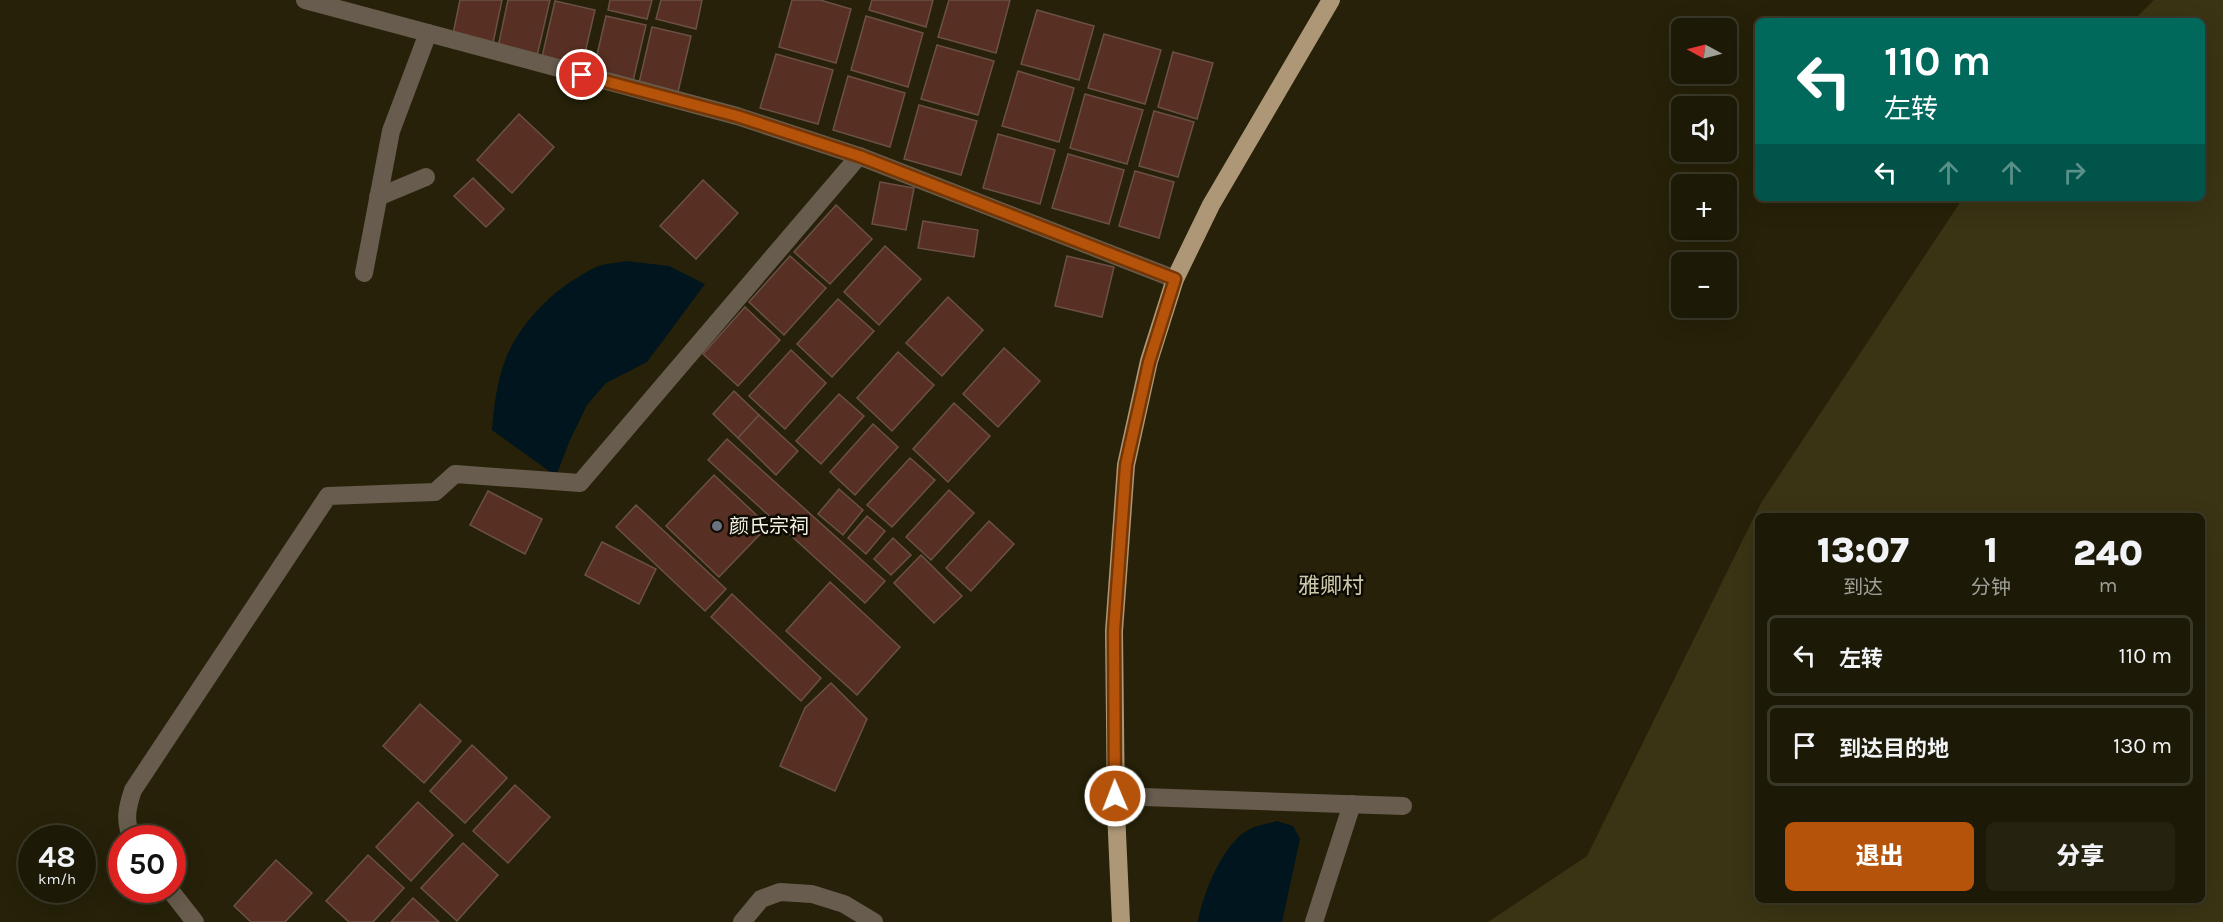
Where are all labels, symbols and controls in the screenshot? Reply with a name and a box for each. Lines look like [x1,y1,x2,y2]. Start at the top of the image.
north arrow [1671,18,1737,84]
map controls [1671,18,1737,318]
text: 110 m [1884,36,1991,86]
icon: left [1785,42,1863,120]
pin [556,49,607,100]
icon: arrive [565,58,598,91]
text: 左转 [1884,93,1938,125]
button: sound [1671,96,1737,162]
icon: left [1869,156,1902,189]
icon: ahead [1932,156,1965,189]
icon: ahead [1995,156,2028,189]
icon: right [2058,156,2091,189]
button: + [1671,174,1737,240]
button: − [1671,252,1737,318]
place label: 颜氏宗祠 [729,515,809,538]
marker: 颜氏宗祠 [710,519,724,533]
text: 13:07 [1817,529,1909,571]
text: 1 [1984,529,1998,571]
text: 240 [2073,532,2143,574]
district label: 雅卿村 [1298,573,1364,599]
text: m [2099,574,2117,597]
text: 到达 [1843,576,1883,599]
text: 分钟 [1971,576,2011,599]
icon: left [1788,639,1821,672]
text: 110 m [2119,643,2172,669]
text: 左转 [1839,646,1883,672]
icon: arrive [1788,729,1821,762]
text: 130 m [2113,733,2172,759]
text: 到达目的地 [1839,736,1949,762]
position arrow [1083,764,1147,828]
button: 退出 [1785,822,1974,891]
button: 分享 [1986,822,2175,891]
speed limit sign: 50 [108,825,186,903]
text: 48 [38,839,76,875]
text: km/h [38,870,76,888]

